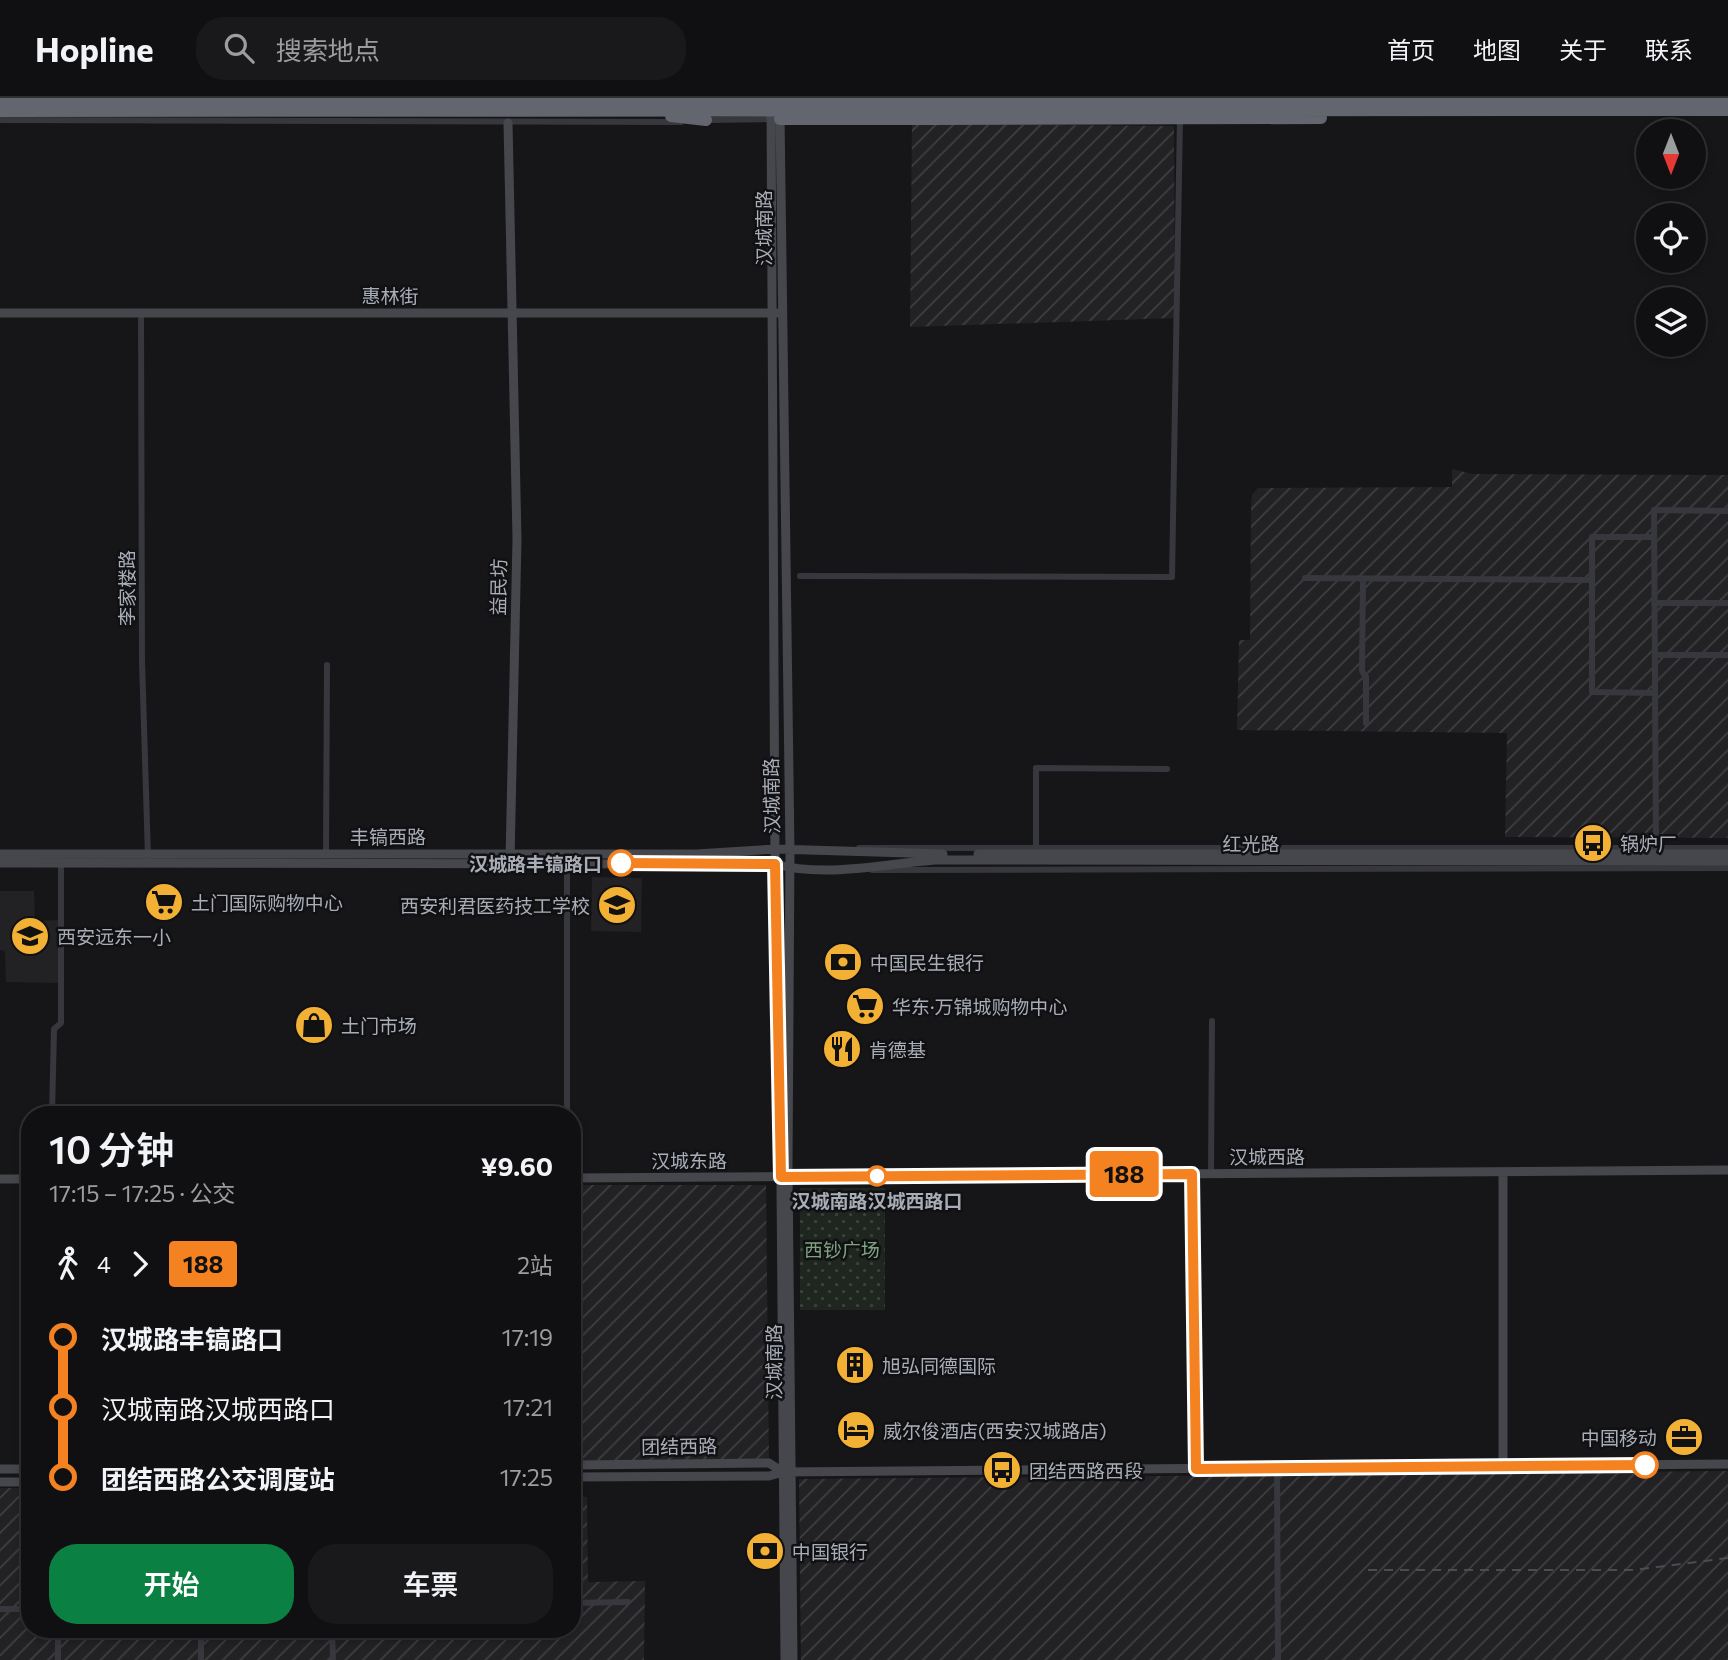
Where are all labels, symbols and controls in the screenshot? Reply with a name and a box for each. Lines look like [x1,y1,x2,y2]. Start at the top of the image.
search box [196,17,686,80]
text: Hopline [35,28,154,69]
icon: search [220,29,258,67]
text: 搜索地点 [276,34,380,65]
text: 首页 [1387,35,1435,64]
text: 地图 [1473,35,1521,64]
text: 关于 [1559,35,1607,64]
text: 联系 [1645,35,1693,64]
north arrow [1636,119,1706,189]
map controls [1636,119,1706,357]
street label: 汉城南路 [752,190,775,266]
button: locate [1636,203,1706,273]
street label: 惠林街 [361,284,419,307]
button: layers [1636,287,1706,357]
street label: 李家楼路 [115,550,138,626]
street label: 益民坊 [486,558,510,616]
street label: 汉城南路 [759,758,783,834]
bus stop icon: 锅炉厂 [1572,822,1614,864]
street label: 丰镐西路 [350,825,426,848]
street label: 红光路 [1222,832,1280,855]
place label: 锅炉厂 [1620,832,1677,855]
marker: 汉城路丰镐路口 [608,850,634,876]
place label: 汉城路丰镐路口 [469,852,602,875]
supermarket icon: 土门国际购物中心 [143,881,185,923]
school or university icon: 西安利君医药技工学校 [596,884,638,926]
place label: 土门国际购物中心 [191,891,343,914]
place label: 西安利君医药技工学校 [400,894,590,917]
school or university icon: 西安远东一小 [9,915,51,957]
place label: 西安远东一小 [57,925,171,948]
bank icon: 中国民生银行 [822,941,864,983]
place label: 中国民生银行 [870,951,984,974]
supermarket icon: 华东·万锦城购物中心 [844,985,886,1027]
place label: 华东·万锦城购物中心 [892,995,1068,1018]
shop icon: 土门市场 [293,1004,335,1046]
place label: 土门市场 [341,1014,417,1037]
restaurant icon: 肯德基 [821,1028,863,1070]
place label: 肯德基 [869,1038,926,1061]
text: 10 分钟 [49,1125,174,1172]
street label: 汉城西路 [1229,1145,1305,1168]
street label: 汉城东路 [651,1149,727,1172]
text: ¥9.60 [481,1150,553,1181]
line badge: 188 [1084,1151,1164,1197]
text: 188 [1104,1159,1144,1188]
marker: 汉城南路汉城西路口 [867,1166,887,1186]
text: 17:15 – 17:25 · 公交 [49,1179,235,1207]
place label: 汉城南路汉城西路口 [791,1189,963,1212]
park label: 西钞广场 [804,1238,880,1261]
icon: walk [49,1245,87,1283]
icon: forward [121,1245,159,1283]
text: 188 [183,1249,223,1278]
text: 4 [97,1250,111,1278]
text: 2站 [517,1251,553,1279]
text: 汉城路丰镐路口 [101,1323,283,1354]
text: 17:19 [502,1323,553,1351]
street label: 汉城南路 [762,1324,785,1400]
building icon: 旭弘同德国际 [834,1344,876,1386]
place label: 旭弘同德国际 [882,1354,996,1377]
text: 汉城南路汉城西路口 [101,1393,335,1424]
text: 17:21 [503,1393,553,1421]
hotel icon: 威尔俊酒店(西安汉城路店) [835,1409,877,1451]
office icon: 中国移动 [1663,1416,1705,1458]
place label: 威尔俊酒店(西安汉城路店) [883,1419,1107,1442]
place label: 中国移动 [1581,1426,1657,1449]
street label: 团结西路 [641,1434,717,1458]
bus stop icon: 团结西路西段 [981,1449,1023,1491]
unlabelled marker [1632,1452,1658,1478]
place label: 团结西路西段 [1029,1459,1143,1482]
text: 团结西路公交调度站 [101,1463,335,1494]
text: 17:25 [500,1463,553,1491]
bank icon: 中国银行 [744,1530,786,1572]
place label: 中国银行 [792,1540,868,1563]
button: 开始 [49,1544,294,1624]
button: 车票 [308,1544,553,1624]

